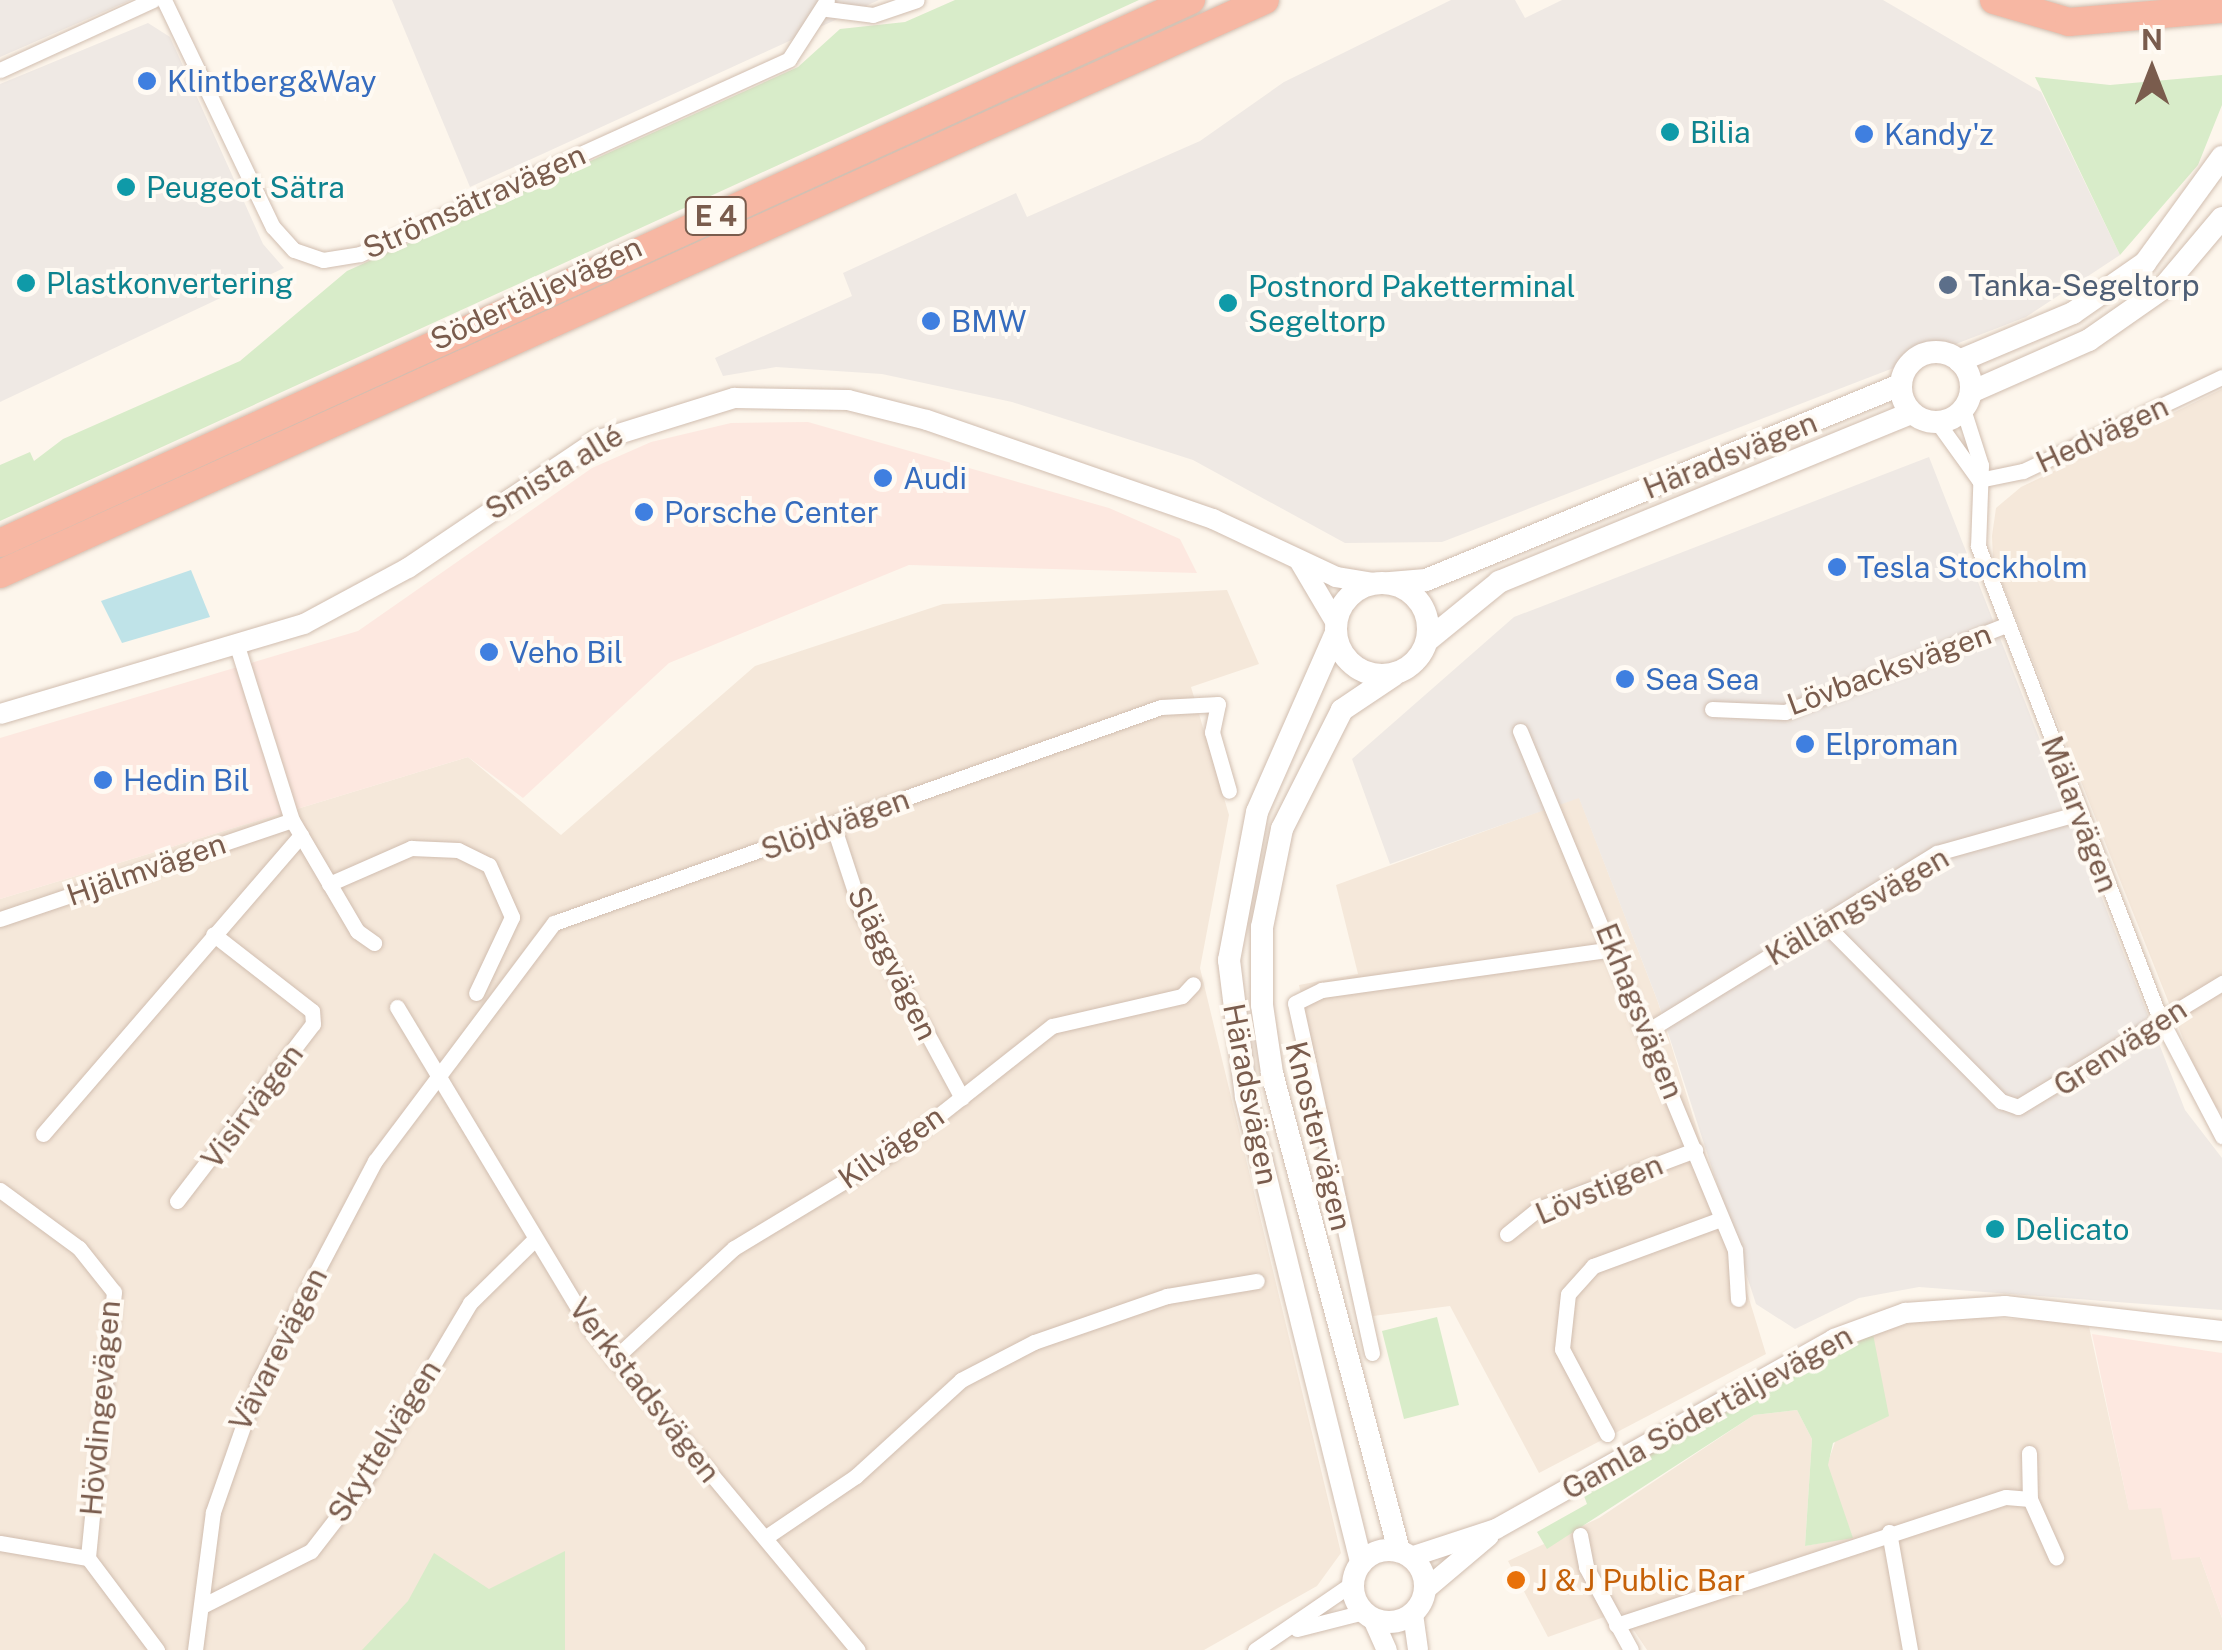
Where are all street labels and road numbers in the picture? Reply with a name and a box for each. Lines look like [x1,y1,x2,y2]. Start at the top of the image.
street label: Strömsätravägen [357,136,591,266]
road number: E 4 [684,193,748,239]
street label: Södertäljevägen [425,228,647,358]
street label: Hedvägen [2030,388,2174,480]
street label: Häradsvägen [1638,404,1822,506]
street label: Smista allé [479,417,629,527]
street label: Lövbacksvägen [1782,615,1996,723]
street label: Mälarvägen [2034,731,2126,897]
street label: Slöjdvägen [756,781,914,867]
street label: Hjälmvägen [62,825,230,913]
street label: Källängsvägen [1759,839,1955,973]
street label: Släggvägen [840,880,946,1046]
street label: Ekhagsvägen [1588,918,1692,1104]
street label: Grenvägen [2047,991,2193,1103]
street label: Häradsvägen [1216,1000,1286,1188]
street label: Visirvägen [194,1037,310,1175]
street label: Knostervägen [1278,1038,1360,1234]
street label: Kilvägen [831,1098,951,1196]
street label: Lövstigen [1530,1146,1668,1232]
street label: Vävarevägen [221,1261,335,1437]
street label: Verkstadsvägen [562,1291,728,1489]
street label: Hövdingevägen [73,1299,127,1517]
street label: Gamla Södertäljevägen [1556,1317,1858,1507]
street label: Skyttelvägen [320,1353,448,1529]

